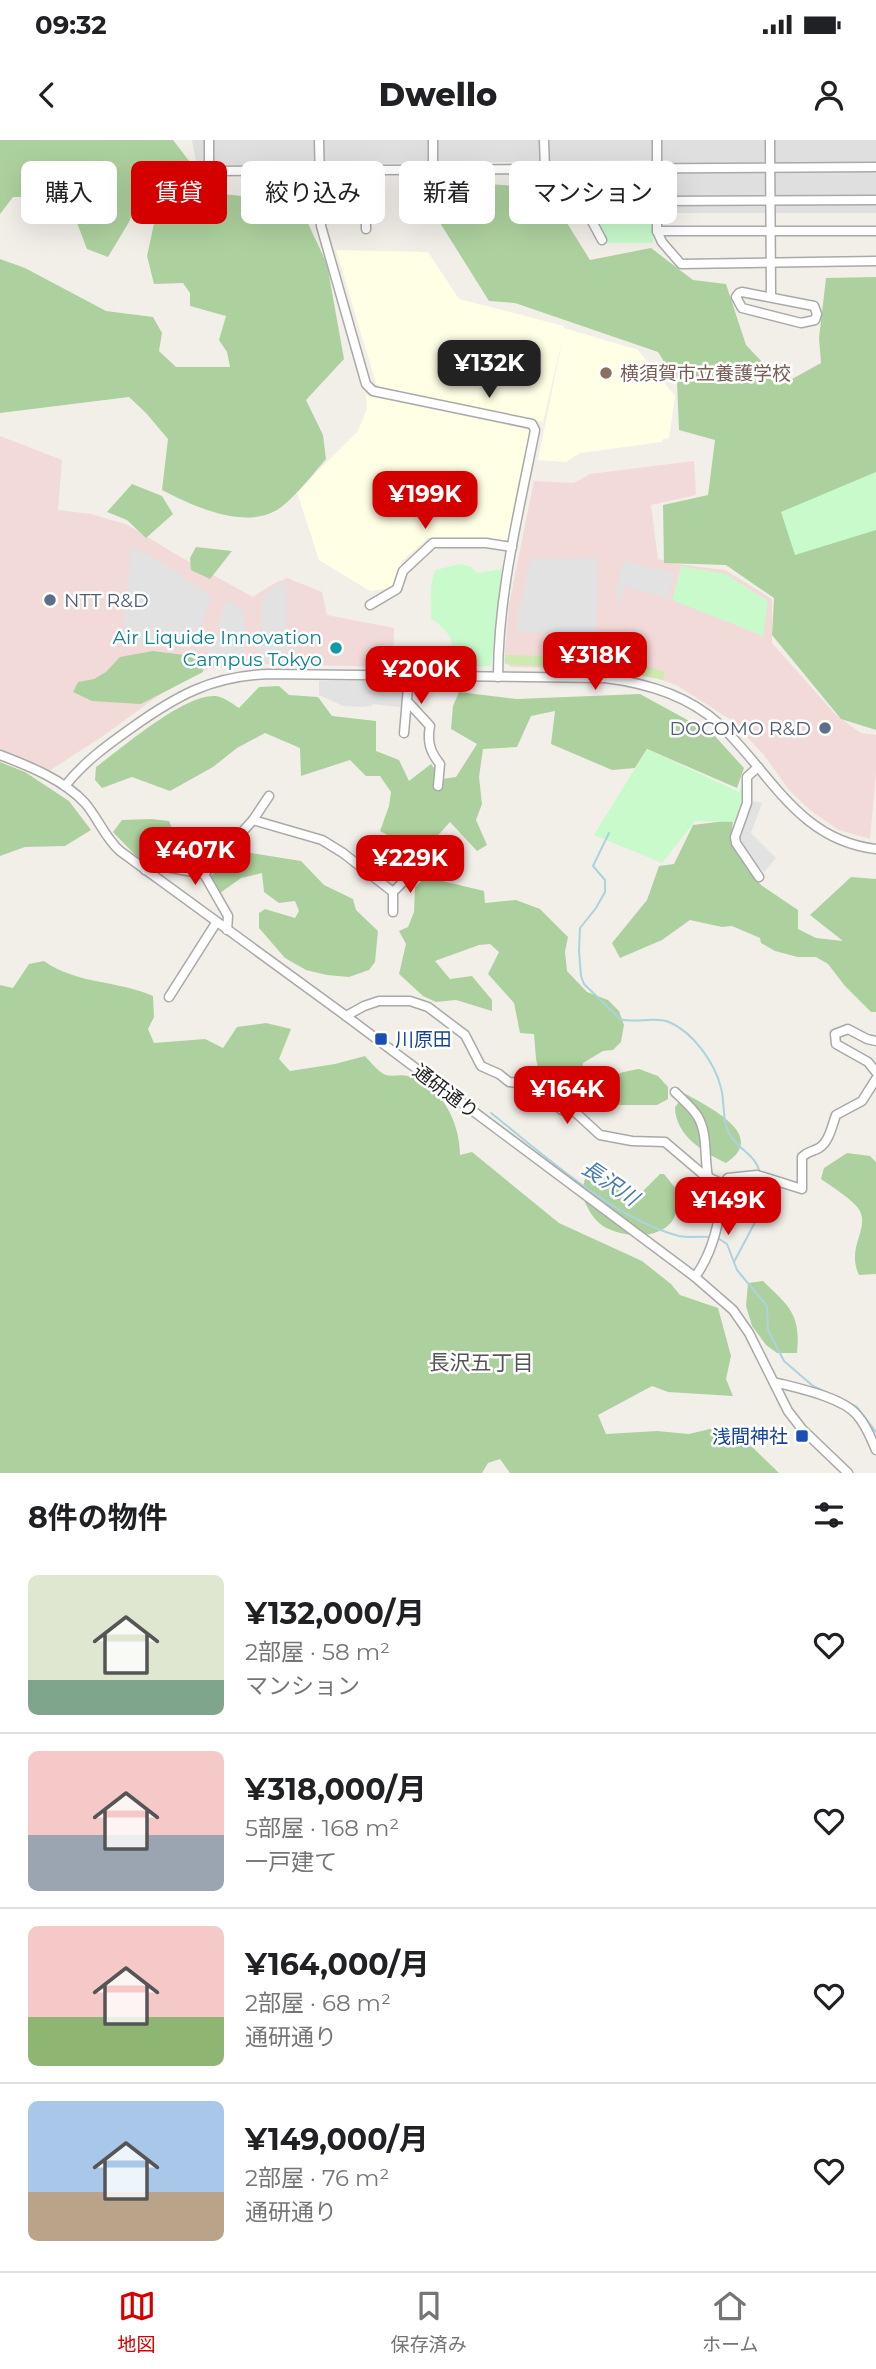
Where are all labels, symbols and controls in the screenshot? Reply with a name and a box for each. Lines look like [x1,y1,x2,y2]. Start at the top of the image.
text: 09:32 [35,9,107,41]
text: Dwello [379,75,497,114]
icon: back [28,76,66,114]
icon: person [810,76,848,114]
chip: 購入 [21,161,117,224]
chip: 賃貸 [131,161,227,224]
chip: 絞り込み [241,161,385,224]
chip: 新着 [399,161,495,224]
chip: マンション [509,161,677,224]
pin: ¥132K [440,341,538,400]
text: ¥132K [454,349,524,377]
place label: 横須賀市立養護学校 [620,362,791,385]
marker: 横須賀市立養護学校 [598,365,614,381]
pin: ¥199K [376,472,474,531]
text: ¥199K [389,480,461,508]
place label: NTT R&D [64,589,149,612]
marker: NTT R&D [42,592,58,608]
place label: Air Liquide Innovation Campus Tokyo [112,626,322,671]
pin: ¥318K [546,632,644,692]
marker: Air Liquide Innovation Campus Tokyo [328,640,344,656]
text: ¥318K [559,641,631,669]
pin: ¥200K [372,646,470,706]
text: ¥200K [382,655,460,683]
place label: DOCOMO R&D [669,717,811,740]
marker: DOCOMO R&D [817,720,833,736]
pin: ¥407K [146,828,244,887]
text: ¥407K [155,836,235,864]
pin: ¥229K [361,836,459,895]
text: ¥229K [372,844,448,872]
place label: 川原田 [395,1028,452,1051]
marker: 川原田 [373,1031,389,1047]
street label: 通研通り [408,1059,483,1123]
pin: ¥164K [518,1066,616,1126]
text: ¥164K [530,1075,604,1103]
water label: 長沢川 [577,1155,645,1212]
pin: ¥149K [679,1178,777,1237]
text: ¥149K [691,1186,765,1214]
district label: 長沢五丁目 [429,1350,534,1375]
place label: 浅間神社 [712,1425,788,1448]
marker: 浅間神社 [794,1428,810,1444]
icon: filters [810,1496,848,1534]
text: 8件の物件 [28,1499,168,1536]
text: ¥132,000/月 [245,1595,425,1632]
icon: home [84,1603,168,1687]
icon: heart [810,1626,848,1664]
text: 2部屋 · 58 m² [245,1638,390,1666]
text: マンション [245,1672,360,1700]
text: ¥318,000/月 [245,1771,427,1808]
icon: home [84,1779,168,1863]
icon: heart [810,1802,848,1840]
text: 5部屋 · 168 m² [245,1814,399,1842]
text: 一戸建て [245,1848,337,1876]
text: ¥164,000/月 [245,1946,430,1983]
icon: home [84,1954,168,2038]
icon: heart [810,1977,848,2015]
text: 2部屋 · 68 m² [245,1989,391,2017]
text: 通研通り [245,2023,337,2051]
text: ¥149,000/月 [245,2121,429,2158]
icon: home [84,2129,168,2213]
icon: heart [810,2152,848,2190]
text: 2部屋 · 76 m² [245,2164,389,2192]
text: 通研通り [245,2198,337,2226]
tab: 地図 [118,2287,156,2356]
tab: 保存済み [391,2287,467,2356]
tab: ホーム [702,2287,758,2356]

